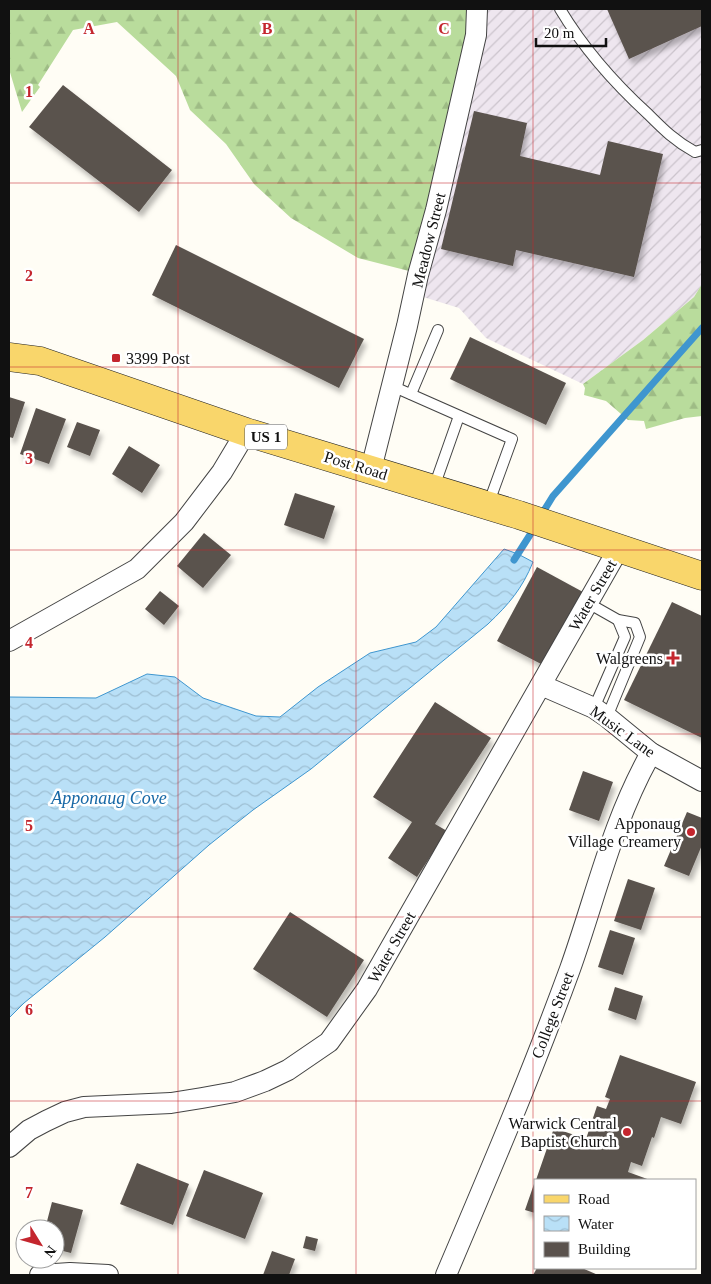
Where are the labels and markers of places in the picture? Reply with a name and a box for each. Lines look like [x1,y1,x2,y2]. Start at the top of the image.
place label: 3399 Post [126,350,190,367]
marker: 3399 Post [110,352,122,364]
place label: Walgreens [596,650,663,668]
marker: Walgreens [667,652,679,664]
place label: Apponaug Village Creamery [568,815,681,851]
marker: Apponaug Village Creamery [685,826,697,838]
place label: Warwick Central Baptist Church [509,1115,618,1151]
marker: Warwick Central Baptist Church [621,1126,633,1138]

